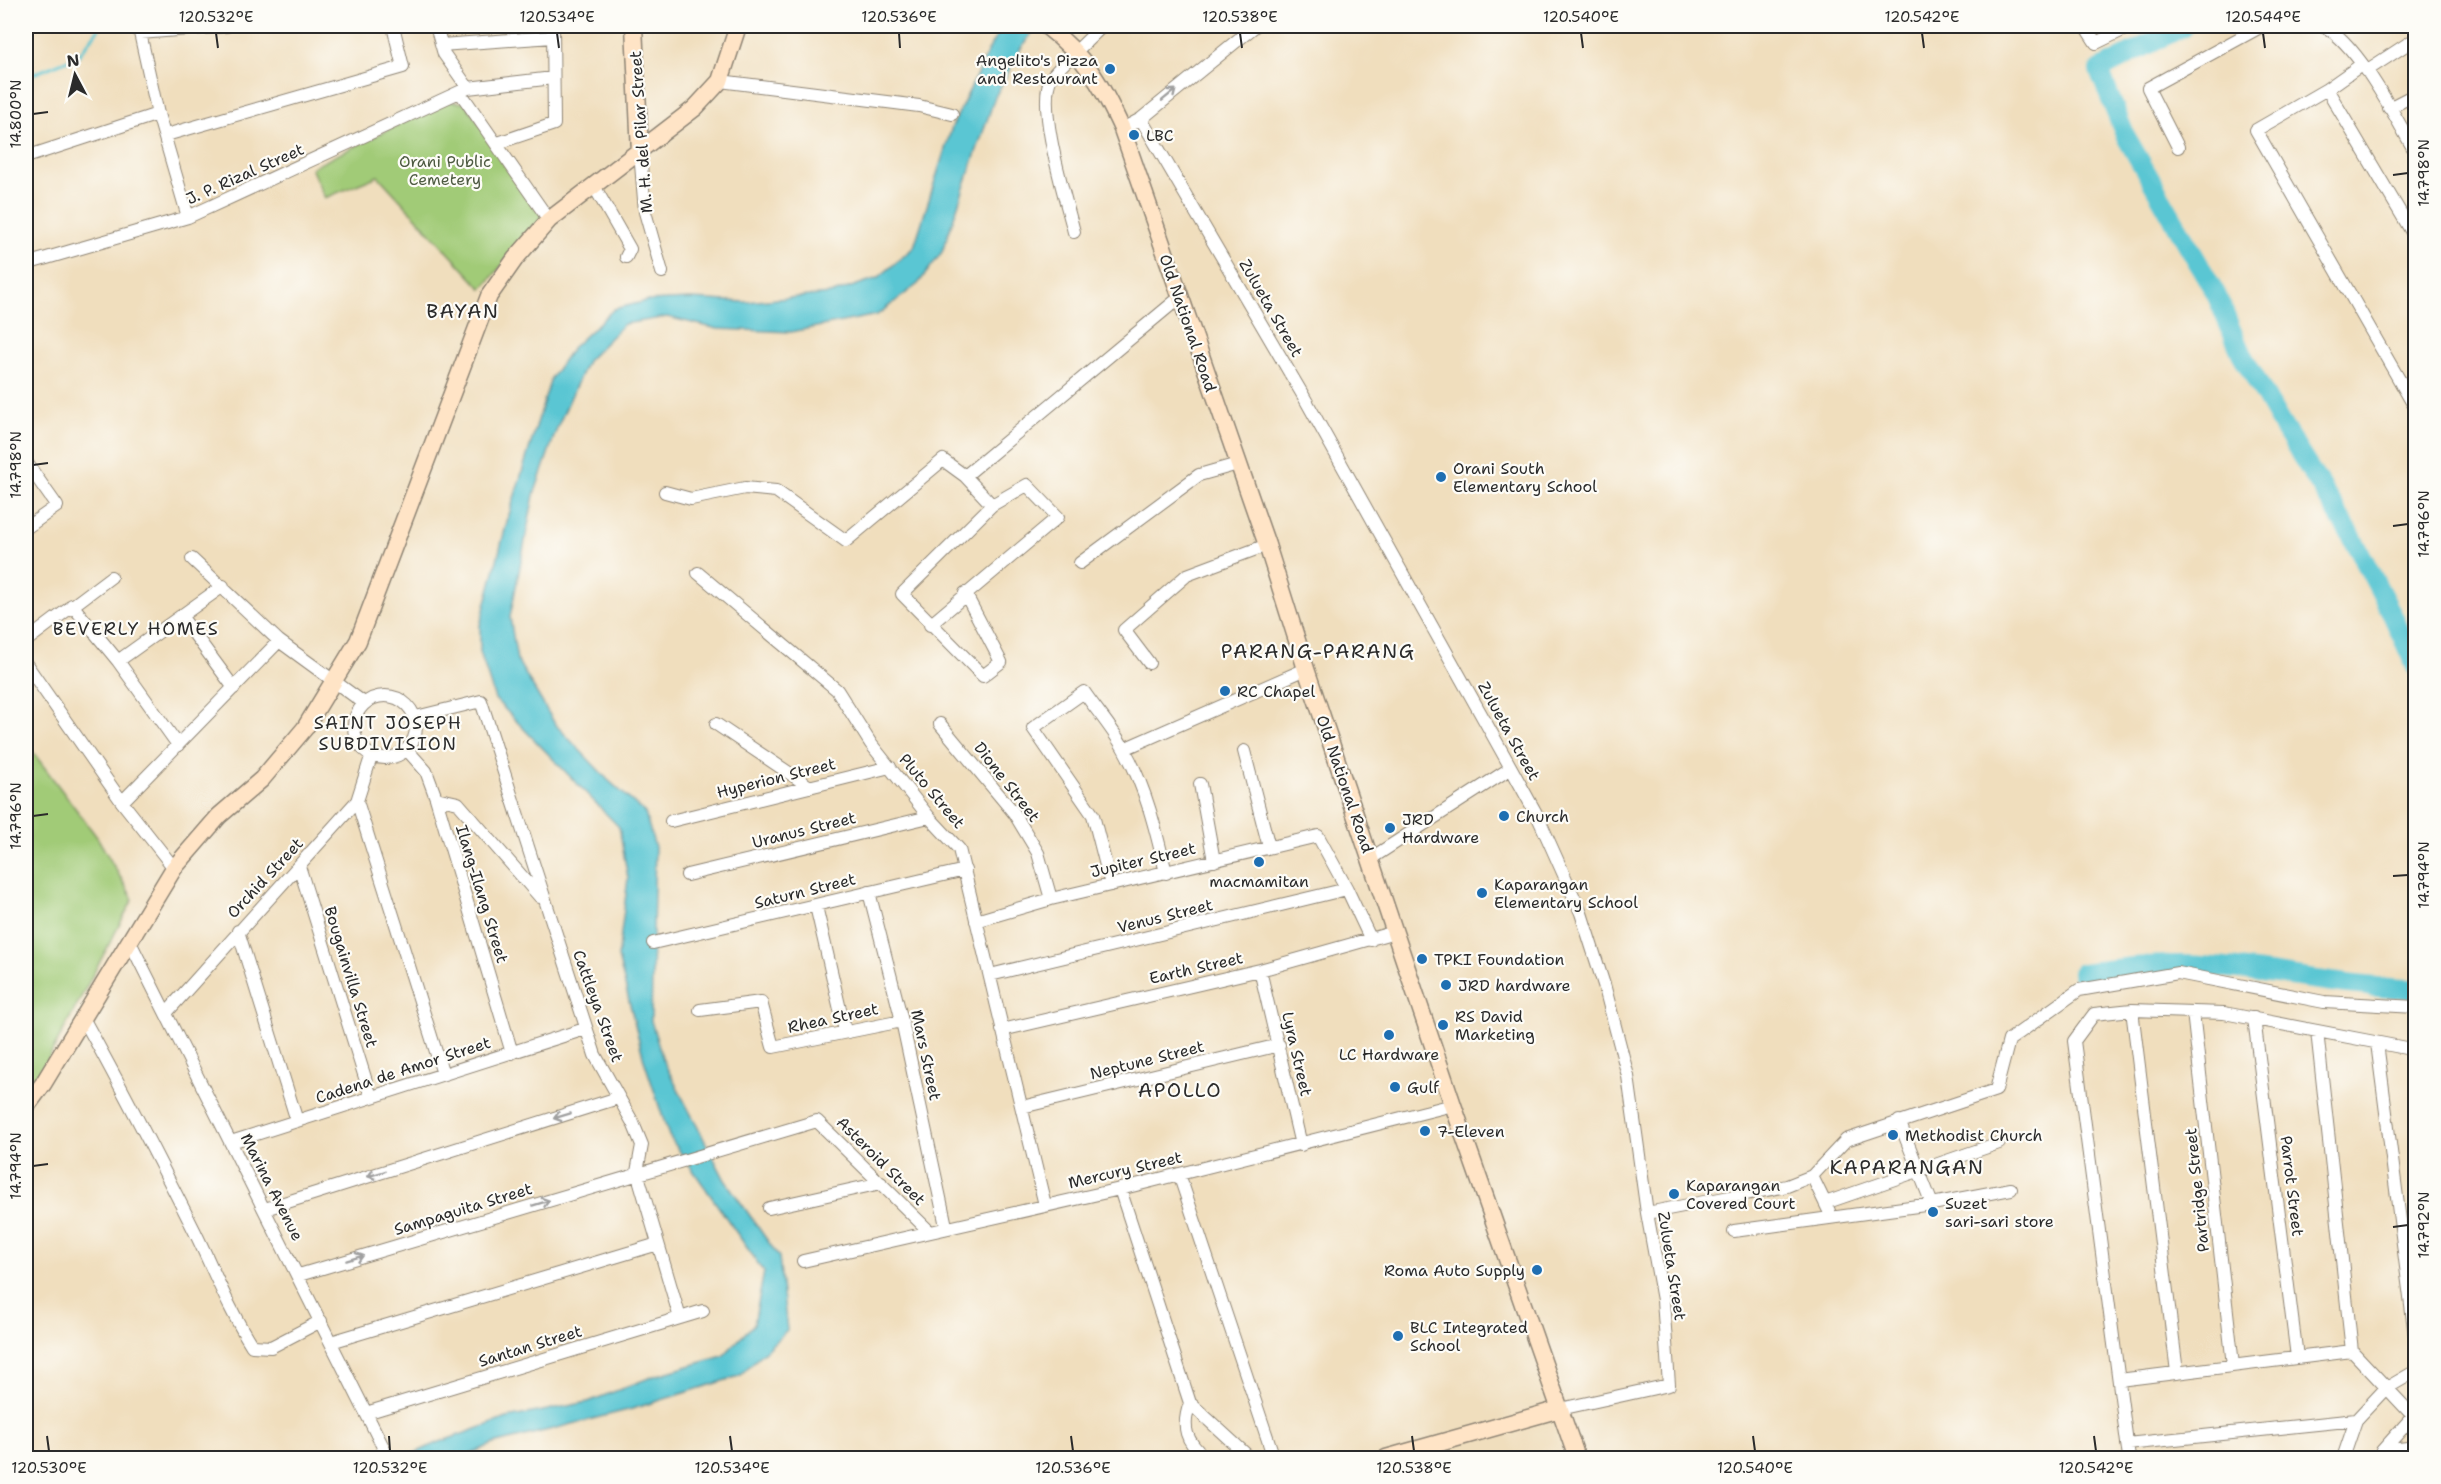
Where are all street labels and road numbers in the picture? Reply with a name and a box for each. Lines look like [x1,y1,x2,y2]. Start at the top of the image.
street label: M. H. del Pilar Street [625,50,657,214]
street label: J. P. Rizal Street [183,139,307,209]
street label: Old National Road [1155,251,1221,395]
street label: Zulueta Street [1234,255,1308,361]
street label: Zulueta Street [1473,678,1545,784]
street label: Old National Road [1312,712,1378,856]
street label: Dione Street [969,738,1045,826]
street label: Pluto Street [895,749,969,833]
street label: Hyperion Street [714,753,838,803]
street label: Uranus Street [750,807,858,853]
street label: Ilang-Ilang Street [451,822,513,966]
street label: Orchid Street [222,833,308,923]
street label: Jupiter Street [1088,838,1198,882]
street label: Saturn Street [752,868,858,914]
street label: Venus Street [1115,894,1215,938]
street label: Bougainvilla Street [320,904,382,1050]
street label: Cattleya Street [568,947,628,1065]
street label: Earth Street [1147,947,1245,989]
street label: Rhea Street [786,998,880,1038]
street label: Mars Street [906,1008,946,1102]
street label: Lyra Street [1277,1010,1317,1098]
street label: Cadena de Amor Street [313,1032,493,1108]
street label: Neptune Street [1088,1036,1206,1084]
street label: Asteroid Street [832,1112,930,1210]
street label: Partridge Street [2180,1127,2214,1253]
street label: Marina Avenue [236,1130,308,1244]
street label: Parrot Street [2275,1135,2309,1237]
street label: Mercury Street [1066,1147,1184,1193]
street label: Sampaguita Street [391,1178,535,1240]
street label: Zulueta Street [1653,1210,1691,1322]
street label: Santan Street [476,1320,584,1372]

